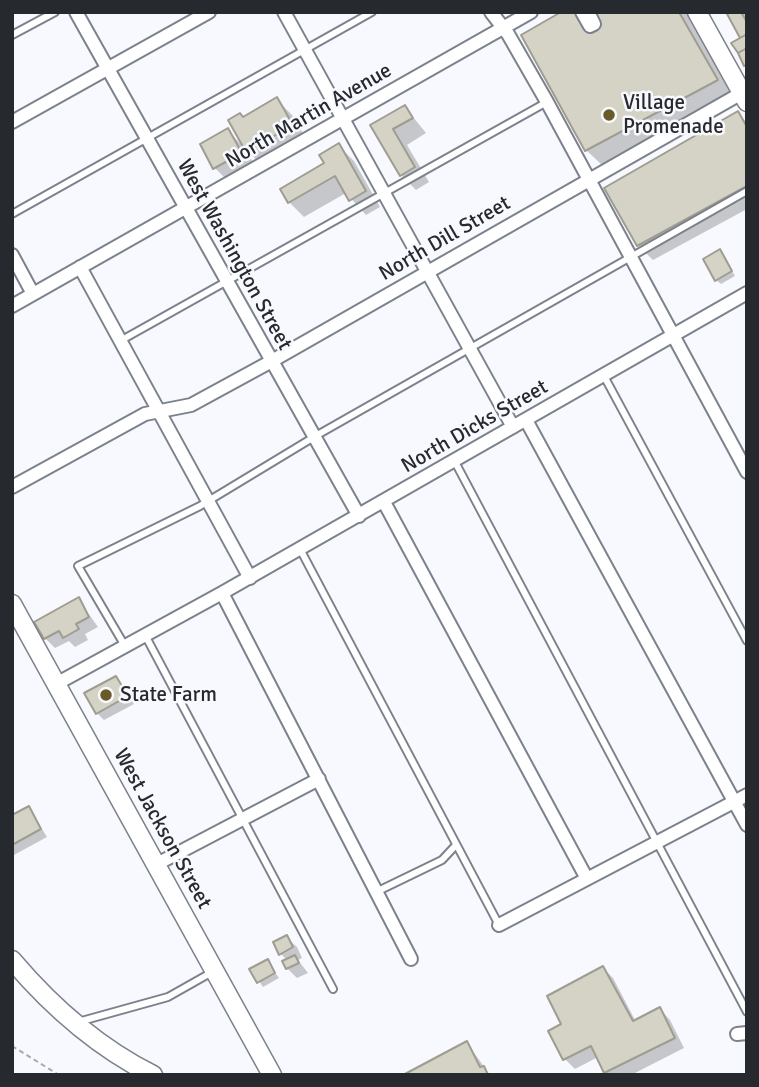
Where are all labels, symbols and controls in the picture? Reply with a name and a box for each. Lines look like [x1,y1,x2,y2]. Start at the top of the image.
street label: North Martin Avenue [222,58,396,174]
place label: Village Promenade [623,90,724,140]
marker: Village Promenade [601,107,617,123]
street label: West Washington Street [171,155,297,355]
street label: North Dill Street [375,191,515,287]
street label: North Dicks Street [397,375,553,479]
place label: State Farm [120,682,217,708]
marker: State Farm [98,687,114,703]
street label: West Jackson Street [107,744,217,914]

